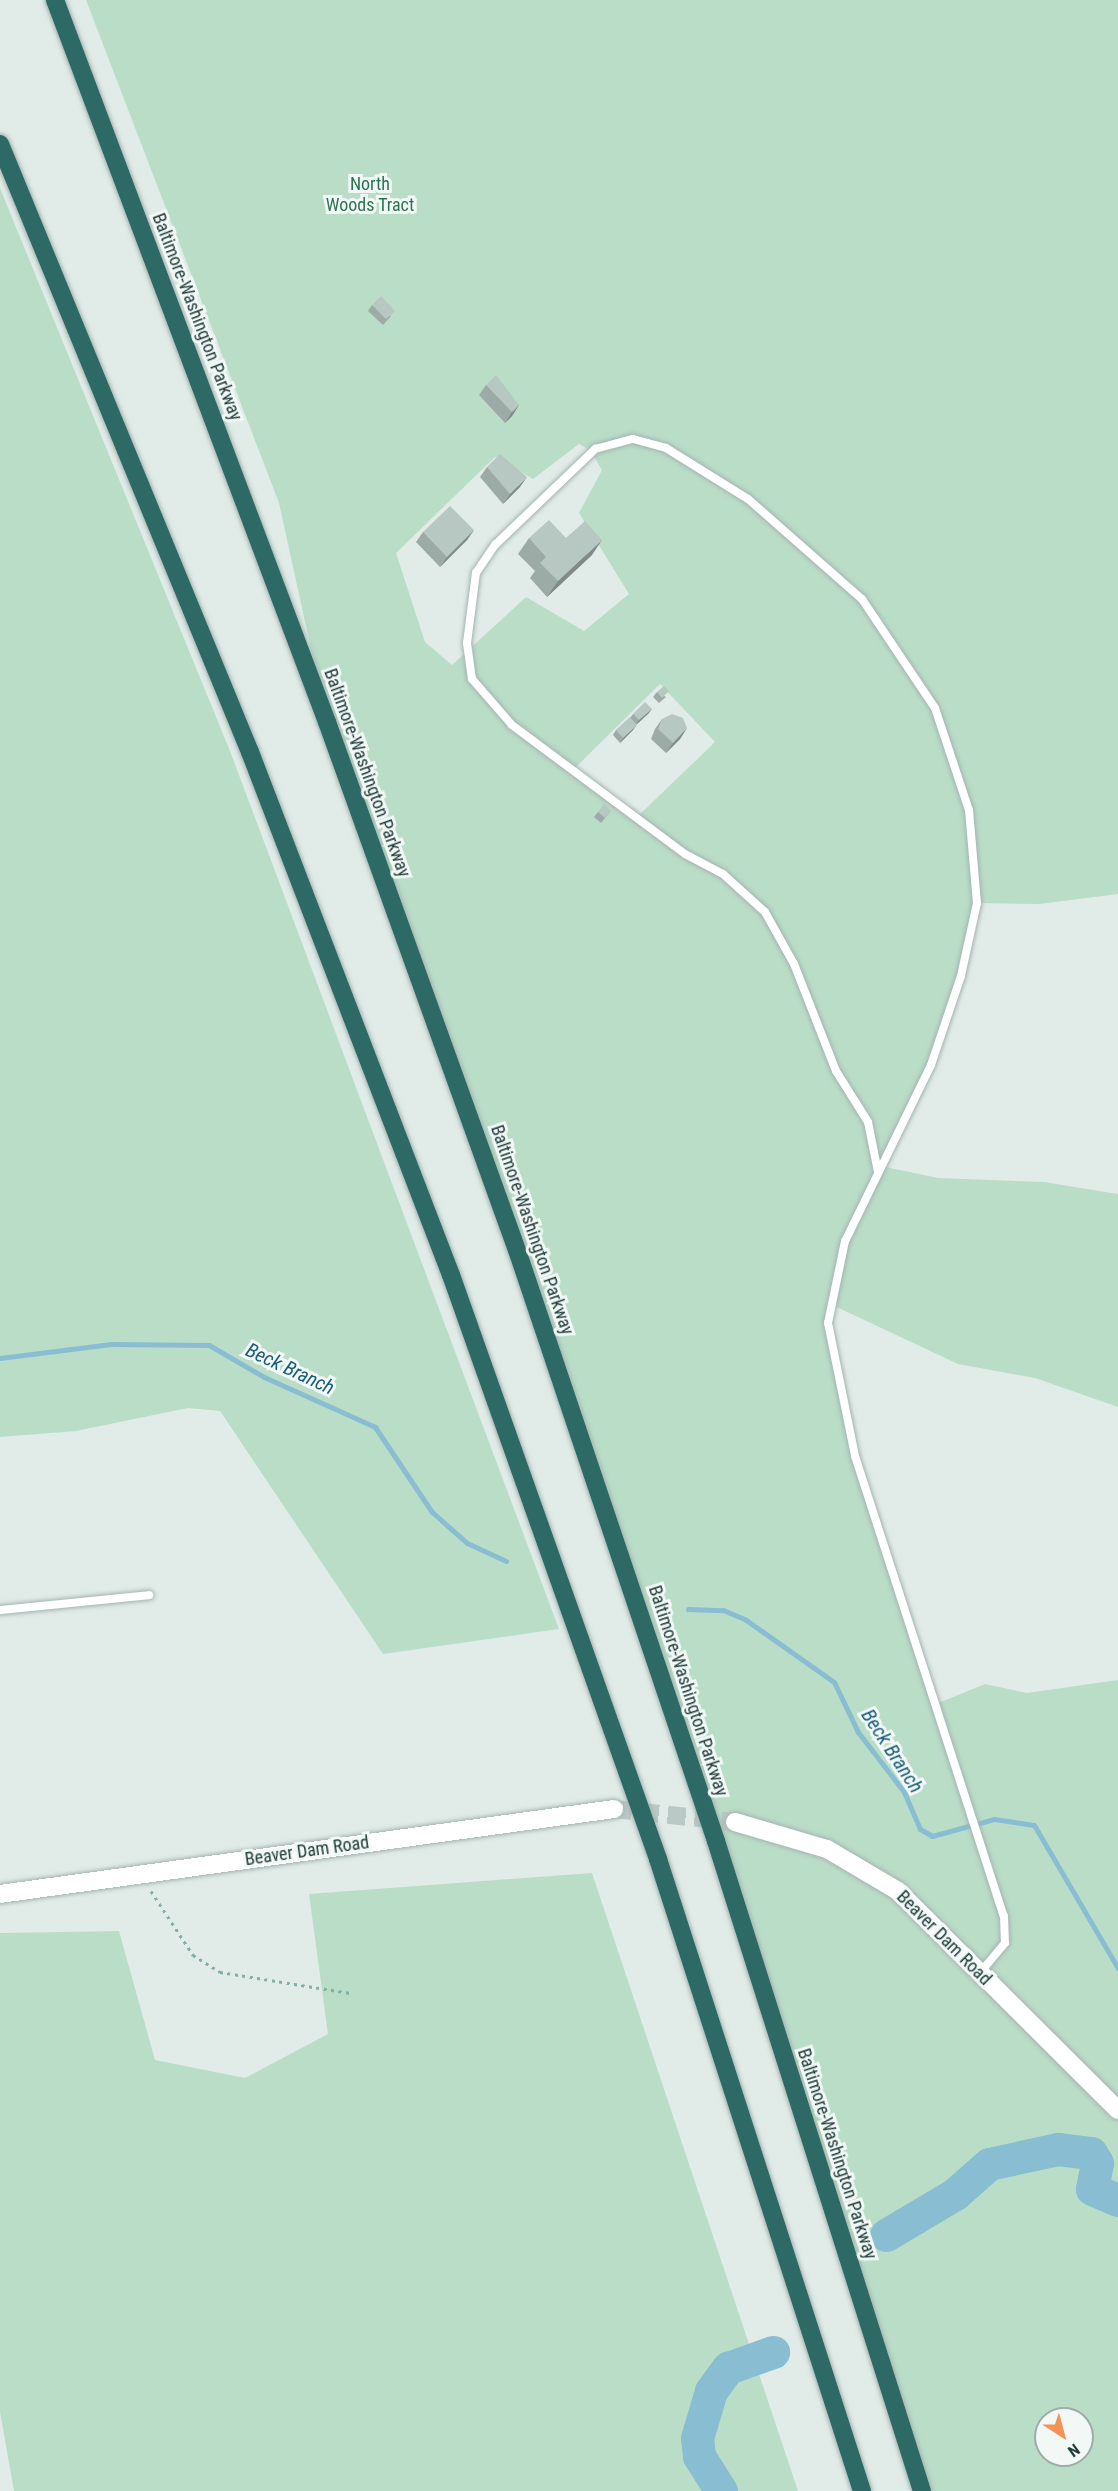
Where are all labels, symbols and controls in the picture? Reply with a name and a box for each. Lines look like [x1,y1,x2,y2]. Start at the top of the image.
park label: North Woods Tract [326,174,414,216]
street label: Baltimore-Washington Parkway [147,210,247,424]
street label: Baltimore-Washington Parkway [319,666,415,880]
street label: Baltimore-Washington Parkway [486,1122,578,1338]
water label: Beck Branch [242,1338,338,1400]
street label: Baltimore-Washington Parkway [644,1583,732,1799]
water label: Beck Branch [856,1705,928,1797]
street label: Beaver Dam Road [244,1832,370,1870]
street label: Beaver Dam Road [892,1886,996,1990]
street label: Baltimore-Washington Parkway [793,2046,881,2262]
north arrow [1034,2407,1094,2467]
text: N [1064,2440,1083,2461]

